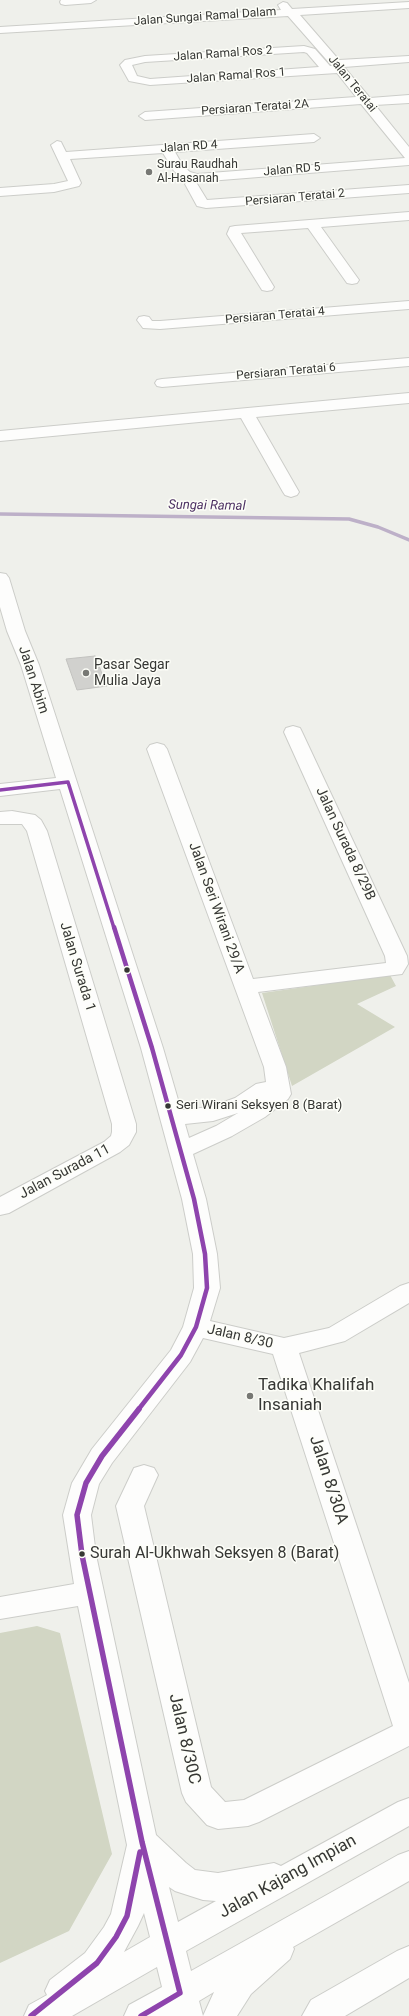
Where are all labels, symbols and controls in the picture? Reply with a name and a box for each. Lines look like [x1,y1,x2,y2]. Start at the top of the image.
street label: Jalan Sungai Ramal Dalam [133,5,277,29]
street label: Jalan Ramal Ros 2 [173,43,273,65]
street label: Jalan Teratai [325,53,379,115]
street label: Jalan Ramal Ros 1 [186,65,286,87]
street label: Persiaran Teratai 2A [201,97,309,119]
street label: Jalan RD 4 [160,138,218,156]
place label: Surau Raudhah Al-Hasanah [157,158,238,186]
street label: Jalan RD 5 [263,160,321,180]
marker: Surau Raudhah Al-Hasanah [144,167,154,177]
street label: Persiaran Teratai 2 [245,186,345,210]
street label: Persiaran Teratai 4 [225,304,325,328]
street label: Persiaran Teratai 6 [236,360,336,384]
water label: Sungai Ramal [168,498,246,514]
street label: Jalan Abim [14,644,52,716]
place label: Pasar Segar Mulia Jaya [94,657,169,690]
marker: Pasar Segar Mulia Jaya [81,668,91,678]
street label: Jalan Surada 8/29B [311,785,379,903]
street label: Jalan Seri Wirani 29/A [184,840,248,976]
street label: Jalan Surada 1 [55,920,99,1014]
unlabelled marker [122,965,132,975]
place label: Seri Wirani Seksyen 8 (Barat) [176,1098,342,1114]
marker: Seri Wirani Seksyen 8 (Barat) [163,1101,173,1111]
street label: Jalan Surada 11 [17,1141,113,1203]
street label: Jalan 8/30 [205,1321,275,1353]
place label: Tadika Khalifah Insaniah [258,1376,374,1416]
marker: Tadika Khalifah Insaniah [245,1391,255,1401]
street label: Jalan 8/30A [304,1433,352,1527]
place label: Surah Al-Ukhwah Seksyen 8 (Barat) [90,1544,339,1564]
marker: Surah Al-Ukhwah Seksyen 8 (Barat) [77,1549,87,1559]
street label: Jalan 8/30C [164,1692,204,1786]
street label: Jalan Kajang Impian [216,1831,360,1923]

